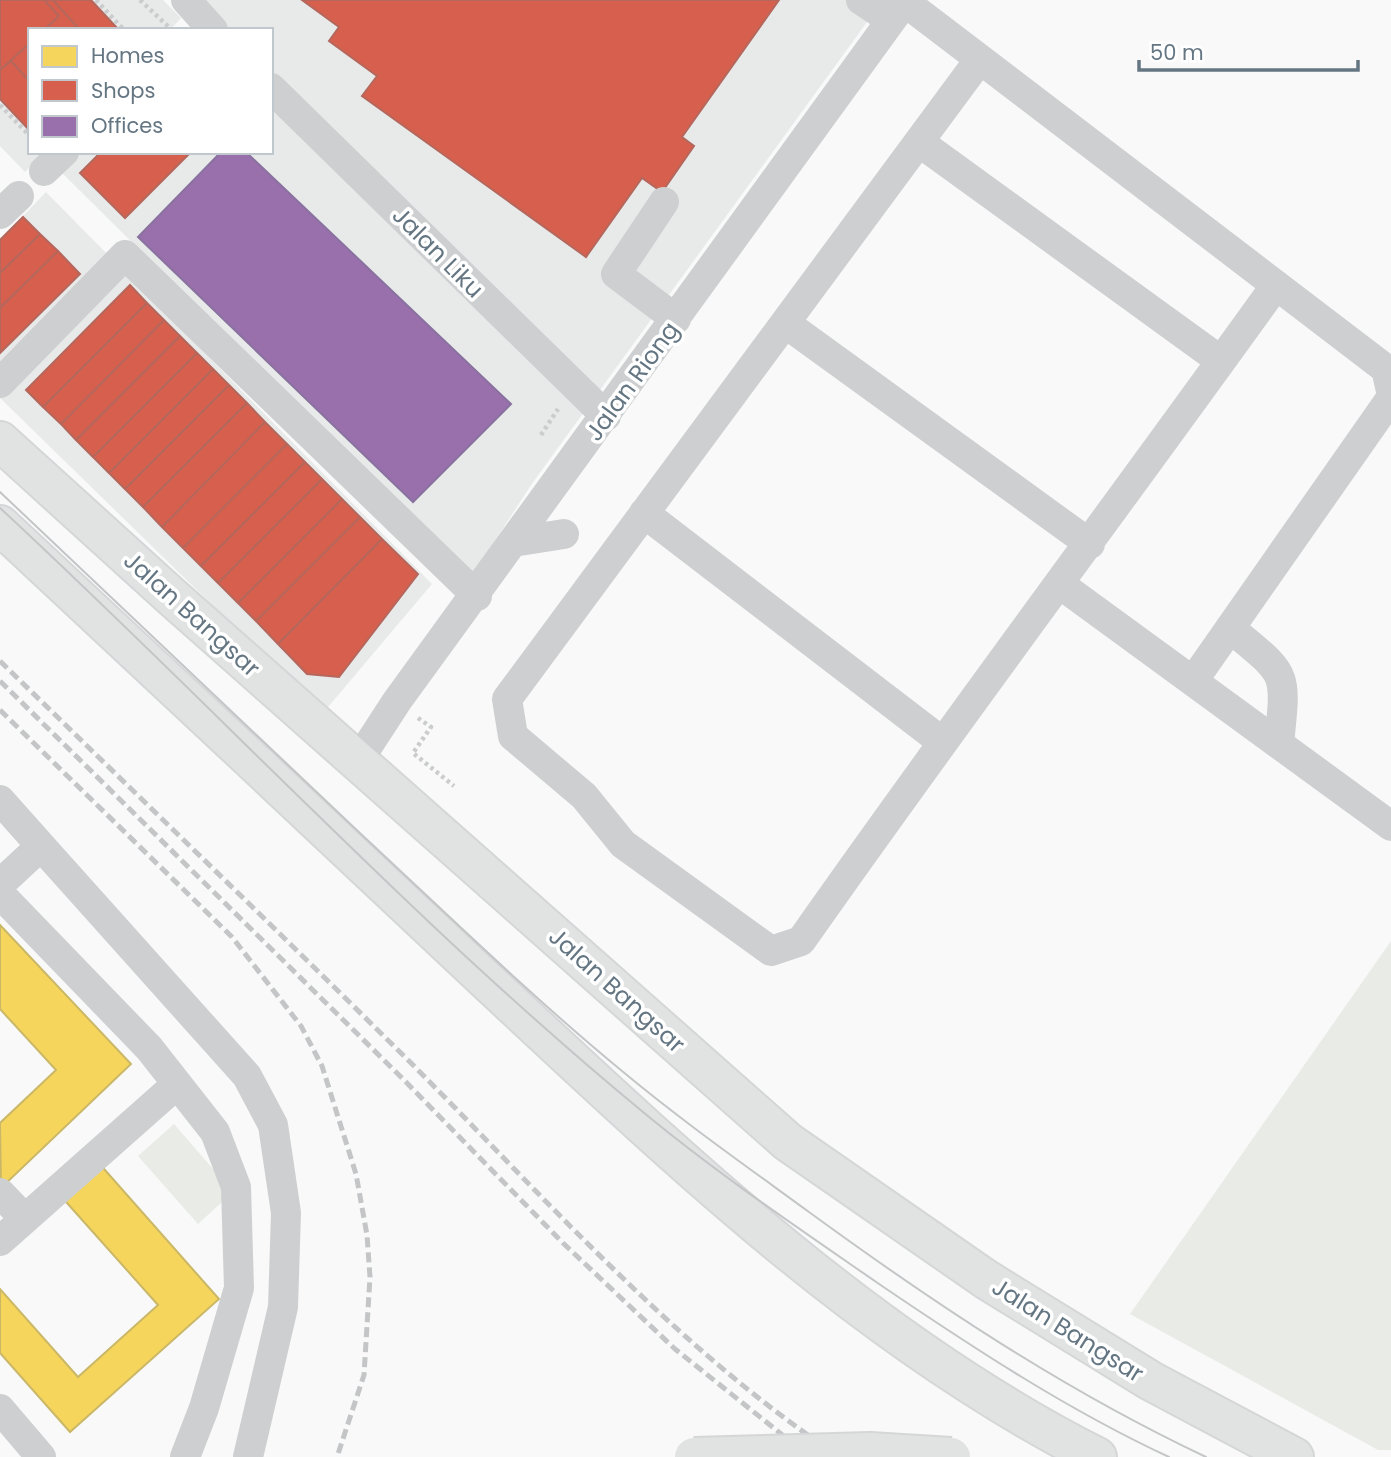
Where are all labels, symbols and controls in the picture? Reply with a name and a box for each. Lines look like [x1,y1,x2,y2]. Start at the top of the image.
legend [28,28,273,154]
scale bar [1139,28,1358,72]
text: 50 m [1150,38,1204,67]
text: Homes [91,41,165,70]
text: Shops [91,76,155,105]
text: Offices [91,111,163,140]
street label: Jalan Liku [385,199,491,305]
street label: Jalan Riong [577,315,687,447]
street label: Jalan Bangsar [117,544,267,684]
street label: Jalan Bangsar [542,920,692,1060]
street label: Jalan Bangsar [986,1270,1150,1390]

